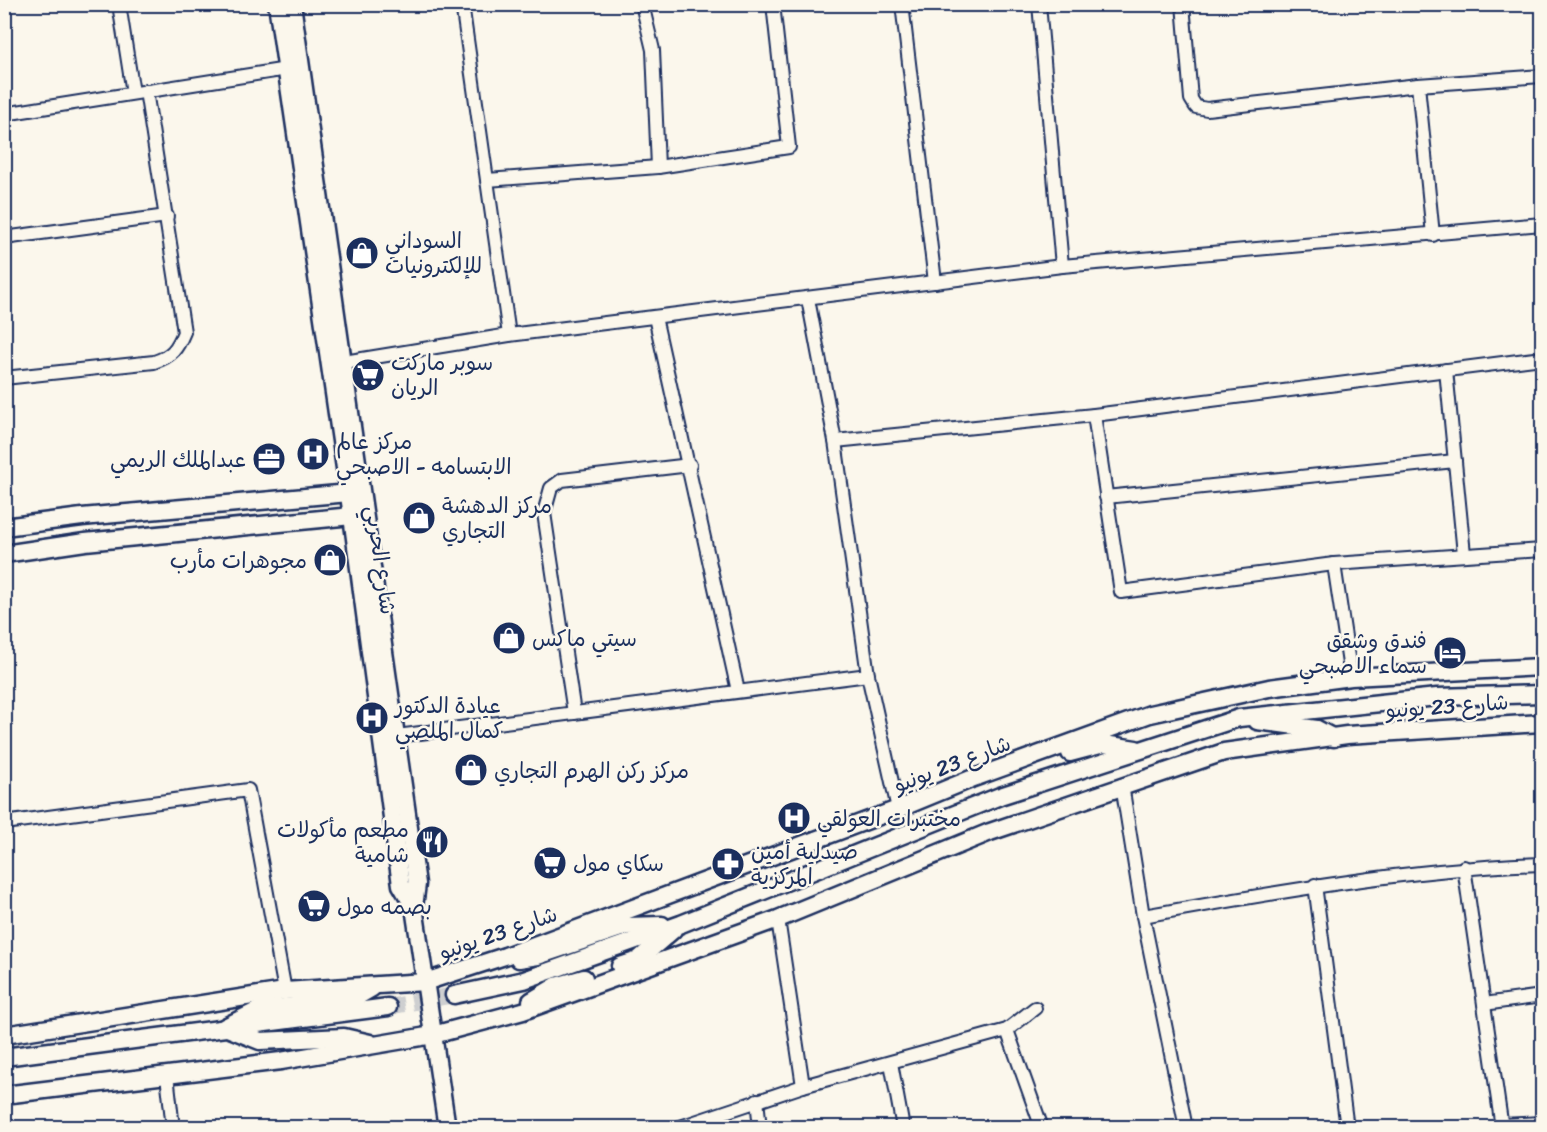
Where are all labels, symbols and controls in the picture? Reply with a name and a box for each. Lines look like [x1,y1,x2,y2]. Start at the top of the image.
place label: السوداني للإلكترونيات [385,221,482,285]
shop icon: السوداني للإلكترونيات [344,235,380,271]
place label: سوبر ماركت الريان [391,343,493,407]
supermarket icon: سوبر ماركت الريان [350,357,386,393]
place label: مركز عالم الابتسامه - الاصبحي [336,422,512,486]
hospital icon: مركز عالم الابتسامه - الاصبحي [295,436,331,472]
place label: عبدالملك الريمي [110,440,246,479]
office icon: عبدالملك الريمي [251,441,287,477]
place label: مركز الدهشة التجاري [442,486,552,550]
shop icon: مركز الدهشة التجاري [401,500,437,536]
street label: شارع الحربي [354,503,408,617]
place label: مجوهرات مأرب [170,541,307,580]
shop icon: مجوهرات مأرب [312,542,348,578]
place label: سيتي ماكس [532,619,637,658]
shop icon: سيتي ماكس [491,620,527,656]
place label: فندق وشقق سماء الاصبحي [1299,621,1427,685]
hotel icon: فندق وشقق سماء الاصبحي [1432,635,1468,671]
street label: شارع 23 يونيو [1383,682,1510,730]
place label: عيادة الدكتور كمال الملصي [393,686,503,750]
hospital icon: عيادة الدكتور كمال الملصي [354,700,390,736]
street label: شارع 23 يونيو [886,724,1017,805]
place label: مركز ركن الهرم التجاري [494,751,689,790]
shop icon: مركز ركن الهرم التجاري [453,752,489,788]
place label: مختبرات العولقي [817,799,961,838]
hospital icon: مختبرات العولقي [776,800,812,836]
place label: مطعم مأكولات شامية [277,810,409,874]
restaurant icon: مطعم مأكولات شامية [414,824,450,860]
place label: صيدلية أمين المركزية [751,832,858,896]
place label: سكاي مول [573,844,664,883]
supermarket icon: سكاي مول [532,845,568,881]
pharmacy icon: صيدلية أمين المركزية [710,846,746,882]
place label: بصمه مول [337,887,432,926]
supermarket icon: بصمه مول [296,888,332,924]
street label: شارع 23 يونيو [432,894,563,972]

